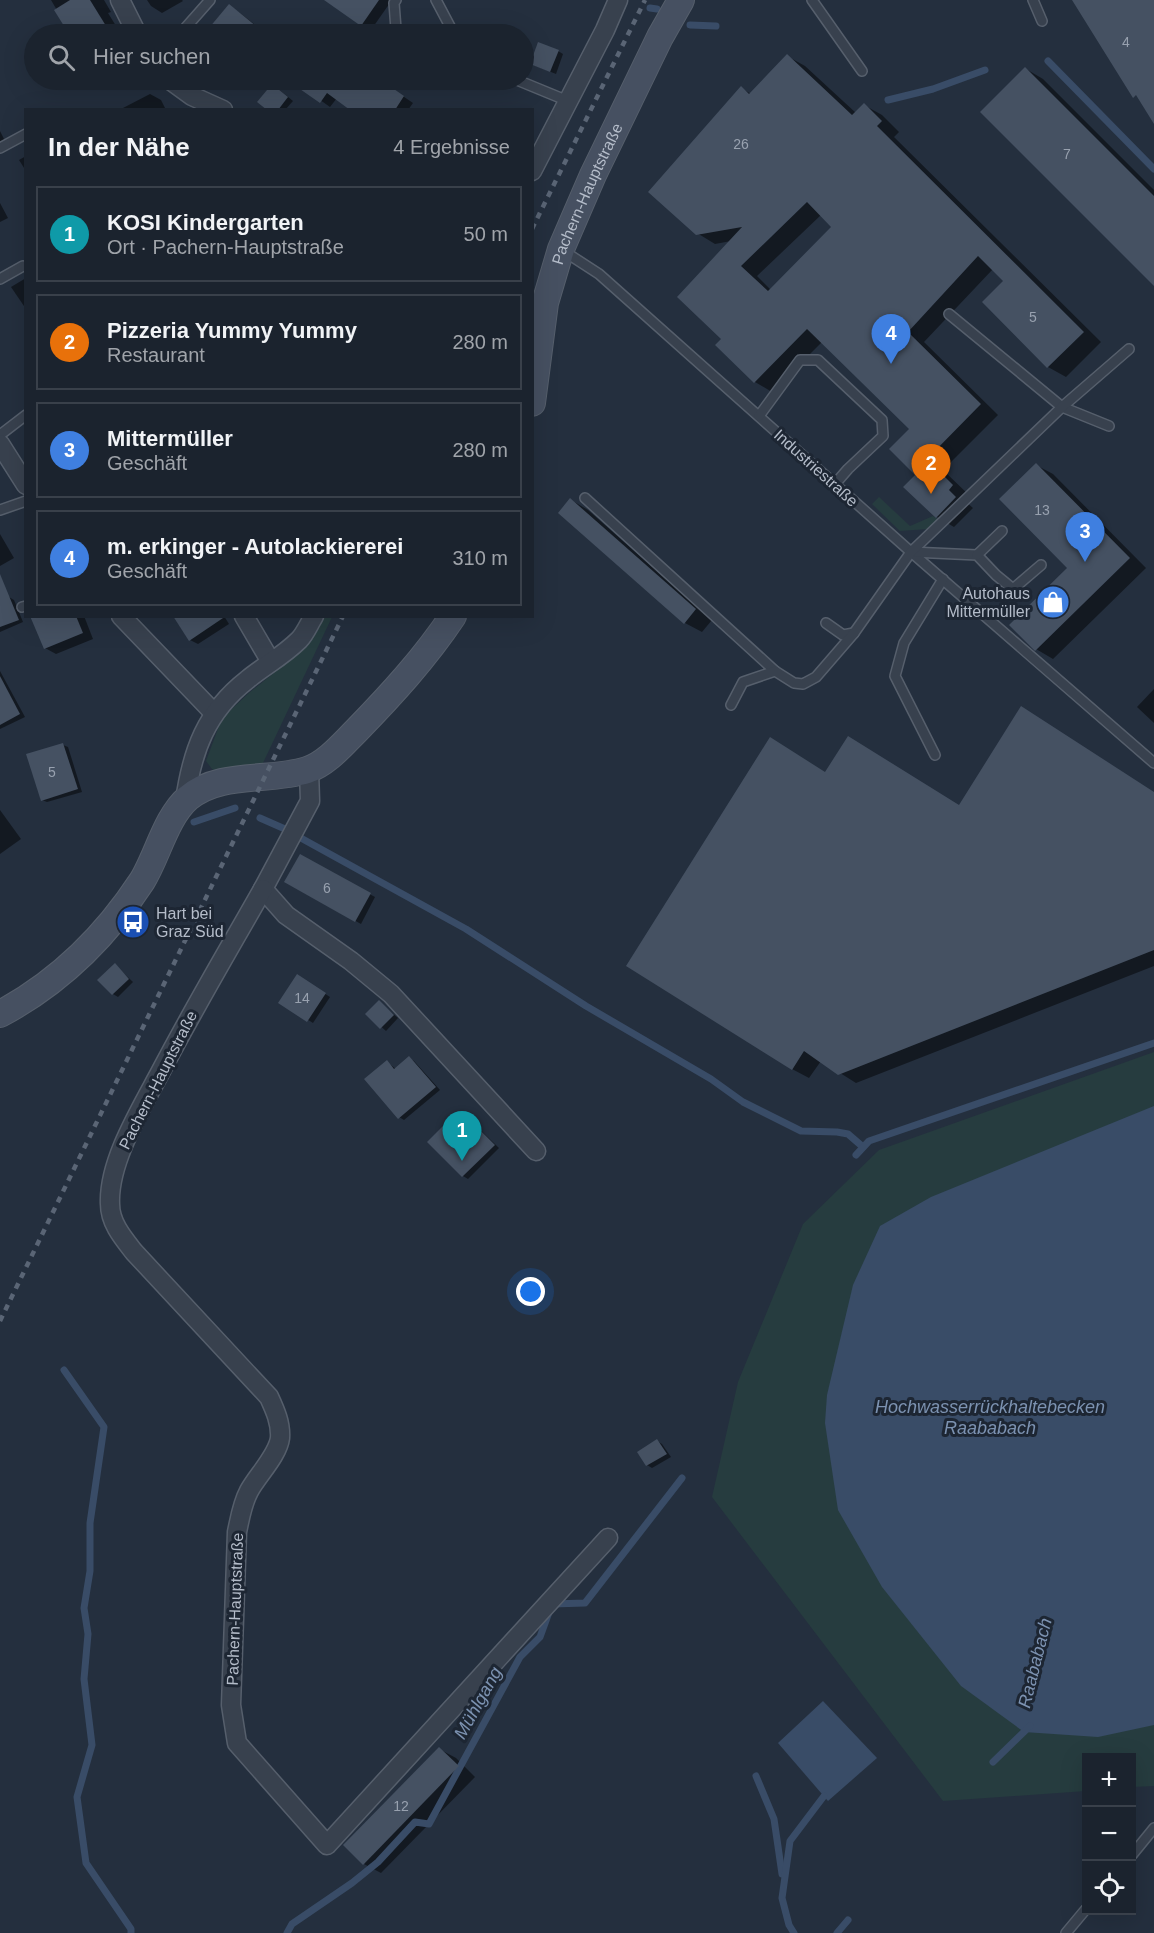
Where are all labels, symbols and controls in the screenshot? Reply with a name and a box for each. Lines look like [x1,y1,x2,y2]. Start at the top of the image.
search box [24,24,534,90]
house number: 4 [1122,34,1130,50]
icon: search [45,41,78,74]
text: Hier suchen [93,44,210,69]
street label: Pachern-Hauptstraße [548,120,625,266]
text: In der Nähe [48,132,190,162]
text: 4 Ergebnisse [393,136,510,158]
house number: 26 [733,136,749,152]
house number: 7 [1063,146,1071,162]
text: KOSI Kindergarten [107,210,304,235]
text: 1 [64,223,75,245]
text: 50 m [464,223,508,245]
text: Ort · Pachern-Hauptstraße [107,236,344,258]
house number: 5 [1029,309,1037,325]
pin: 4 [872,314,910,364]
text: Pizzeria Yummy Yummy [107,318,357,343]
text: 2 [64,331,75,353]
text: 280 m [452,331,508,353]
text: Restaurant [107,344,205,366]
text: Mittermüller [107,426,233,451]
street label: Industriestraße [771,426,861,510]
text: 3 [64,439,75,461]
text: 280 m [452,439,508,461]
pin: 2 [912,444,950,494]
text: Geschäft [107,452,187,474]
house number: 13 [1034,502,1050,518]
pin: 3 [1066,512,1104,562]
text: m. erkinger - Autolackiererei [107,534,403,559]
text: 4 [64,547,75,569]
text: 310 m [452,547,508,569]
text: Geschäft [107,560,187,582]
shop icon: Autohaus Mittermüller [1035,584,1071,620]
place label: Autohaus Mittermüller [946,585,1031,620]
house number: 5 [48,764,56,780]
house number: 6 [323,880,331,896]
bus stop icon: Hart bei Graz Süd [115,904,151,940]
place label: Hart bei Graz Süd [156,905,224,940]
house number: 14 [294,990,310,1006]
street label: Pachern-Hauptstraße [116,1008,200,1152]
pin: 1 [442,1112,482,1161]
your location [516,1277,545,1306]
water label: Hochwasserrückhaltebecken Raababach [875,1397,1105,1438]
street label: Pachern-Hauptstraße [224,1532,246,1686]
water label: Raababach [1014,1616,1056,1710]
water label: Mühlgang [450,1664,506,1742]
map controls [1082,1753,1136,1915]
button: + [1082,1753,1136,1807]
house number: 12 [393,1798,409,1814]
button: − [1082,1807,1136,1861]
button: locate [1082,1861,1136,1915]

